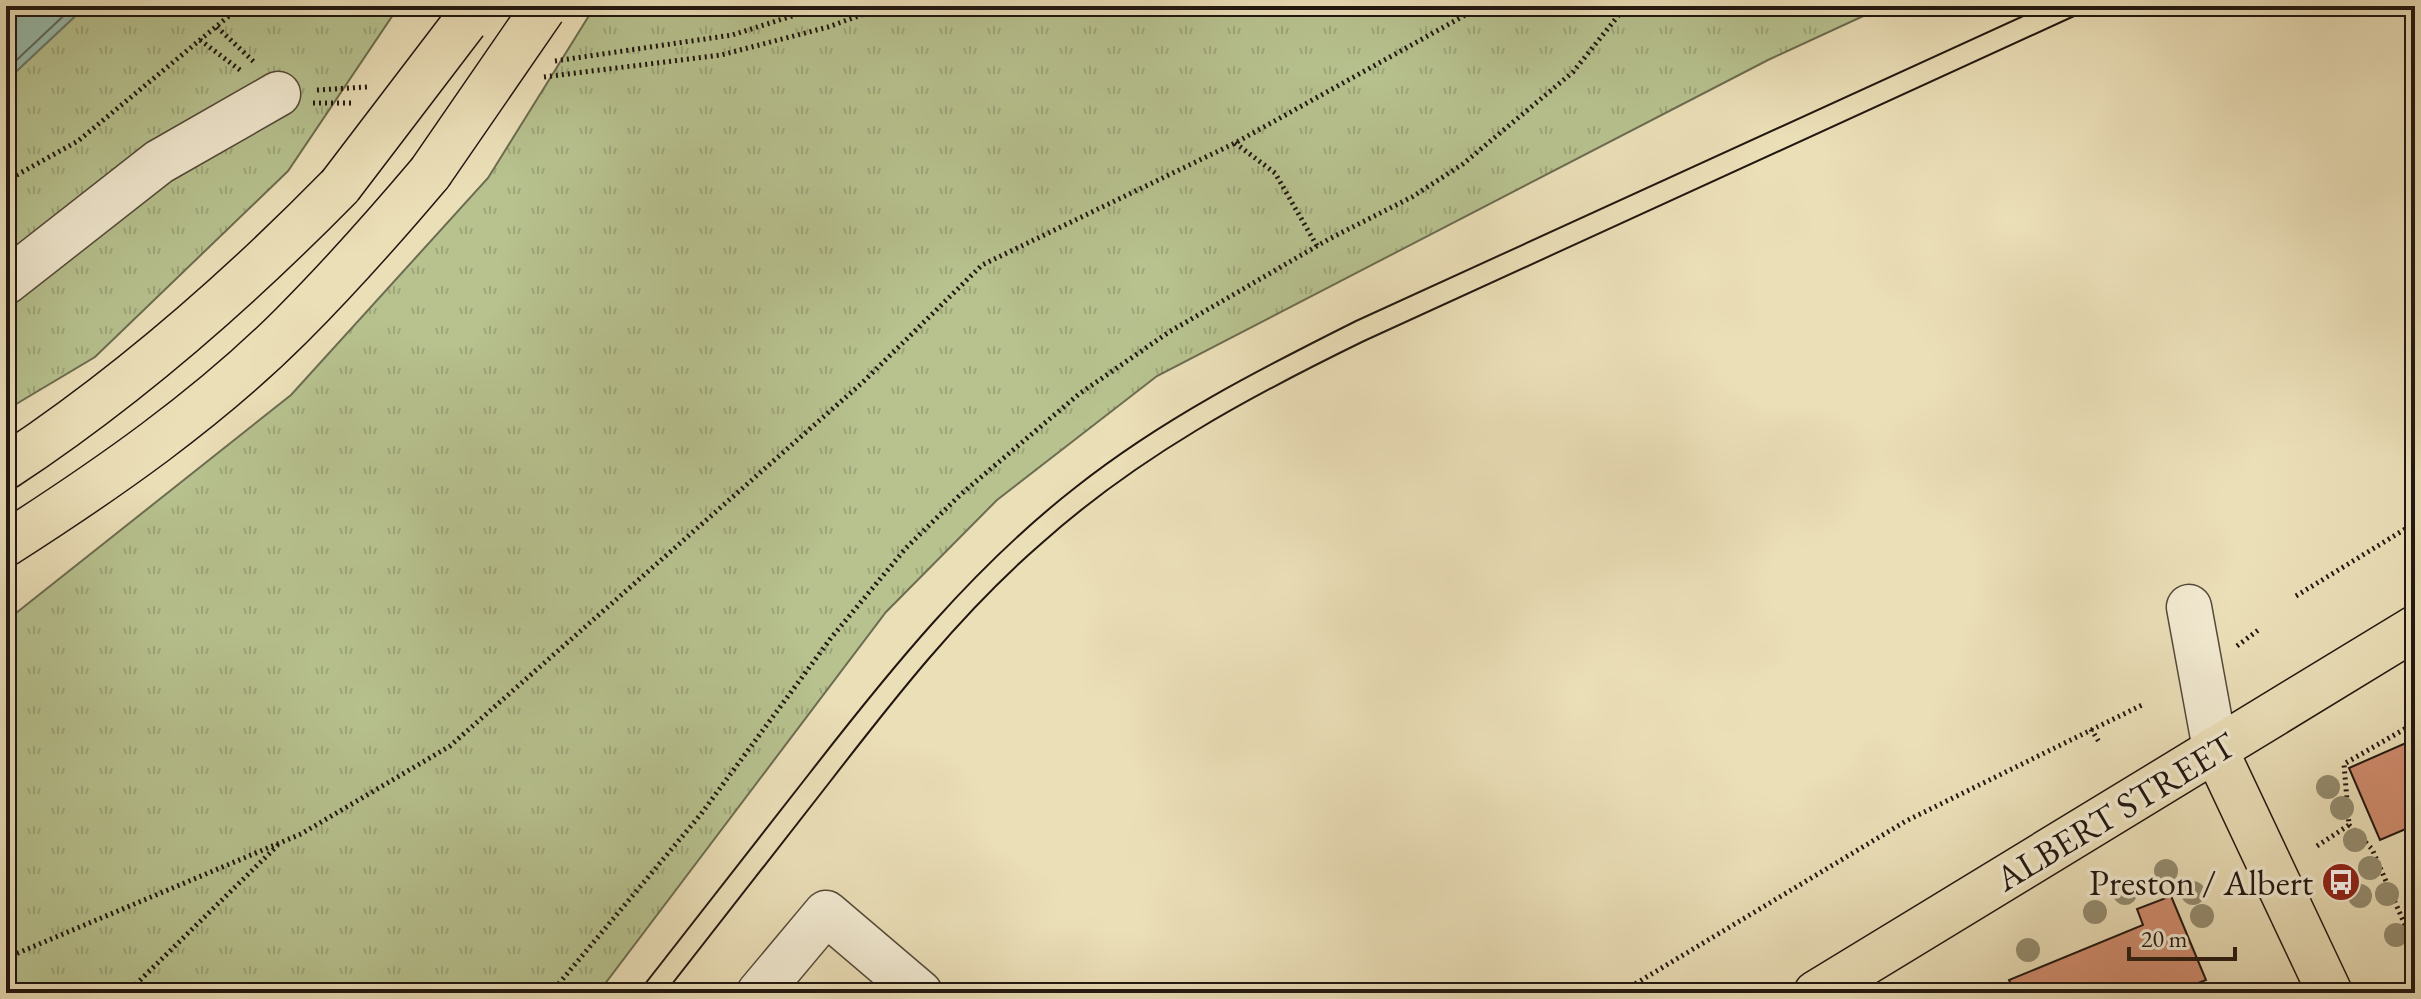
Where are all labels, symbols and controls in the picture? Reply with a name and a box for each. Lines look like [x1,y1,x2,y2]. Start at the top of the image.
street label: ALBERT STREET [1986,721,2245,902]
place label: Preston / Albert [2089,859,2314,906]
bus stop icon: Preston / Albert [2320,861,2362,903]
scale bar [2129,911,2235,961]
text: 20 m [2141,923,2188,954]

